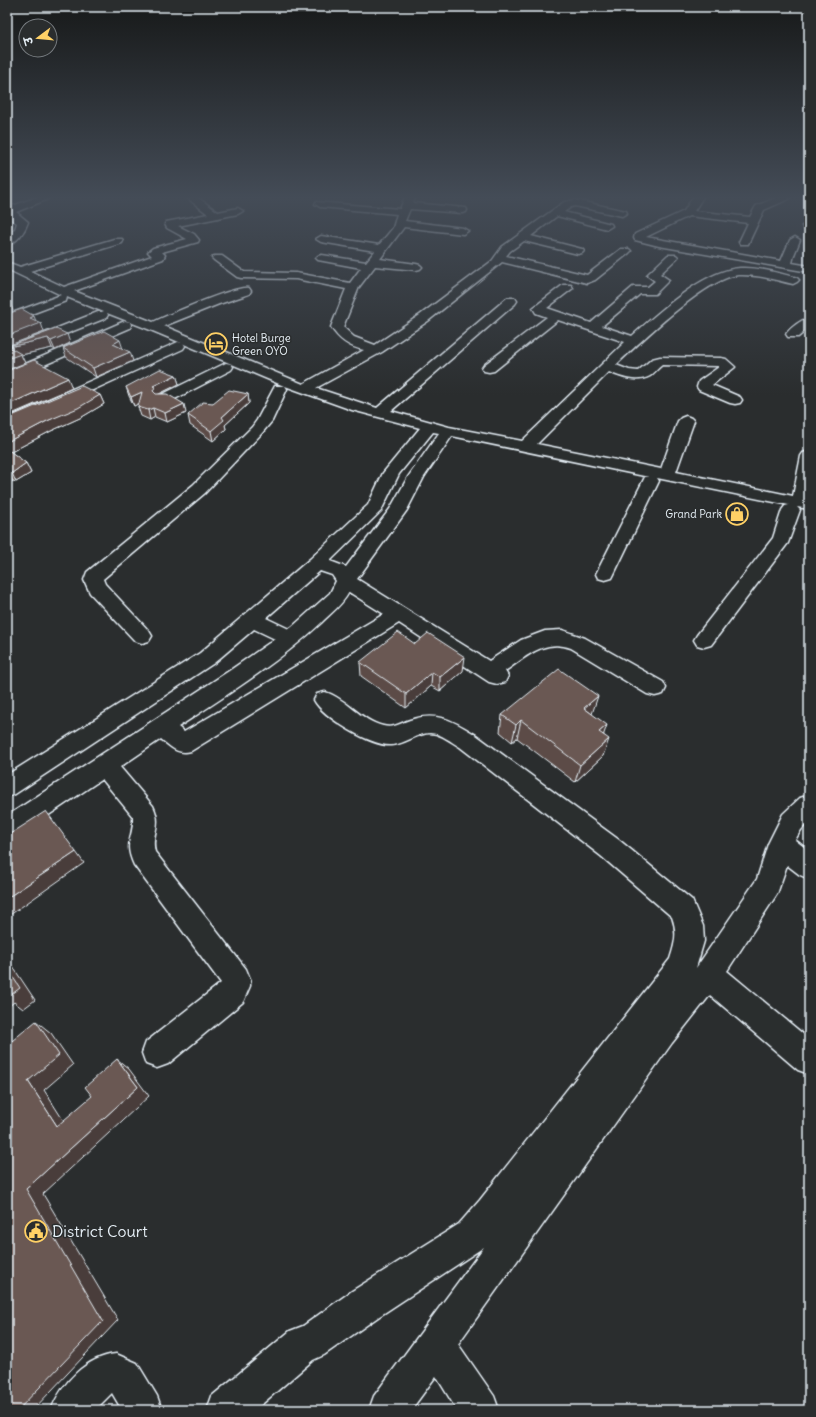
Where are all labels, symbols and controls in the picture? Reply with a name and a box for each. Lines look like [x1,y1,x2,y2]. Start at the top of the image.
north arrow [18,18,58,58]
text: उ [20,34,36,47]
hotel icon: Hotel Burge Green OYO [203,331,229,357]
place label: Hotel Burge Green OYO [232,331,291,358]
shop icon: Grand Park [724,501,750,527]
place label: Grand Park [665,507,722,521]
public building icon: District Court [23,1218,49,1244]
place label: District Court [52,1221,148,1241]

